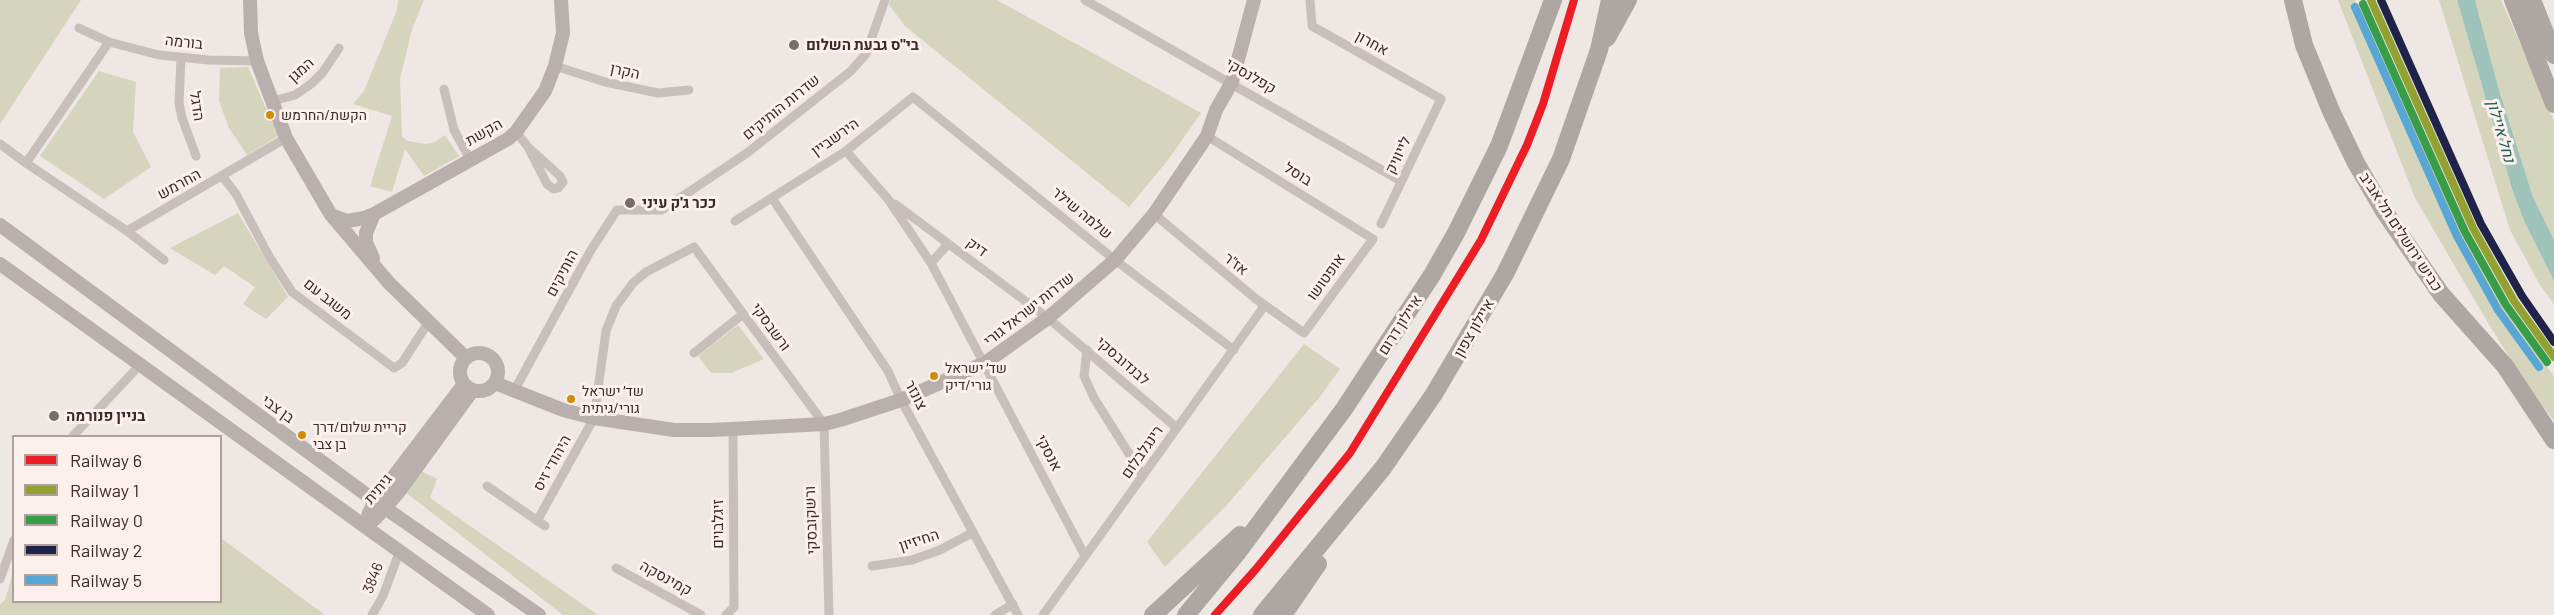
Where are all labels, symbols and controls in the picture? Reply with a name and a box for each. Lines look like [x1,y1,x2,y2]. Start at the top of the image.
street label: אחרון [1352,27,1392,59]
street label: בורמה [164,31,204,53]
place label: בי"ס גבעת השלום [806,36,919,54]
marker: בי"ס גבעת השלום [787,38,801,52]
street label: המגן [284,54,318,86]
street label: קפלנסקי [1223,54,1279,98]
street label: הקרן [609,59,641,83]
street label: שדרות הותיקים [739,70,823,144]
street label: הדגל [186,90,208,122]
water label: נחל איילון [2483,97,2519,165]
place label: הקשת/החרמש [281,107,367,123]
marker: הקשת/החרמש [264,109,276,121]
street label: הקשת [462,114,506,150]
street label: הירשביין [808,114,862,160]
street label: לייוויק [1381,133,1415,177]
street label: בוסל [1281,159,1315,189]
street label: החרמש [154,165,204,203]
street label: כביש ירושלים תל אביב [2356,169,2446,295]
street label: שלמה שילר [1048,183,1116,243]
place label: ככר ג'ק עיני [642,194,716,212]
marker: ככר ג'ק עיני [623,196,637,210]
street label: דיק [963,233,991,261]
street label: הותיקים [542,246,582,300]
street label: אז"ר [1220,249,1252,279]
street label: אופטושו [1303,250,1349,304]
street label: שדרות ישראל גורי [980,268,1078,350]
street label: משגב עם [300,275,356,323]
street label: איילון דרום [1374,292,1426,358]
street label: איילון צפון [1450,296,1498,360]
street label: ורשבסקי [748,299,794,355]
street label: לבנדובסקי [1093,333,1153,389]
place label: שד׳ ישראל גורי/דיק [945,360,1007,392]
marker: שד׳ ישראל גורי/דיק [928,370,940,382]
street label: צונזר [901,377,931,413]
place label: שד׳ ישראל גורי/גיתית [582,383,644,416]
street label: בן צבי [258,391,298,427]
marker: שד׳ ישראל גורי/גיתית [565,393,577,405]
place label: בניין פנורמה [66,407,145,425]
marker: בניין פנורמה [47,409,61,423]
place label: קריית שלום/דרך בן צבי [313,419,407,452]
street label: רינגלבלום [1117,422,1167,482]
marker: קריית שלום/דרך בן צבי [296,429,308,441]
street label: היהודי זיס [529,432,575,494]
street label: אנסקי [1032,432,1066,474]
legend [12,435,222,603]
text: Railway 6 [70,449,142,471]
street label: גיתית [360,470,396,508]
text: Railway 1 [70,479,139,501]
street label: ורשקובסקי [801,485,821,555]
street label: זיגלבוים [709,499,727,549]
text: Railway 0 [70,509,143,531]
street label: החיזיון [897,525,941,555]
text: Railway 2 [70,539,142,561]
street label: קמינסקה [637,556,695,600]
street label: 3846 [359,560,387,596]
text: Railway 5 [70,569,142,591]

